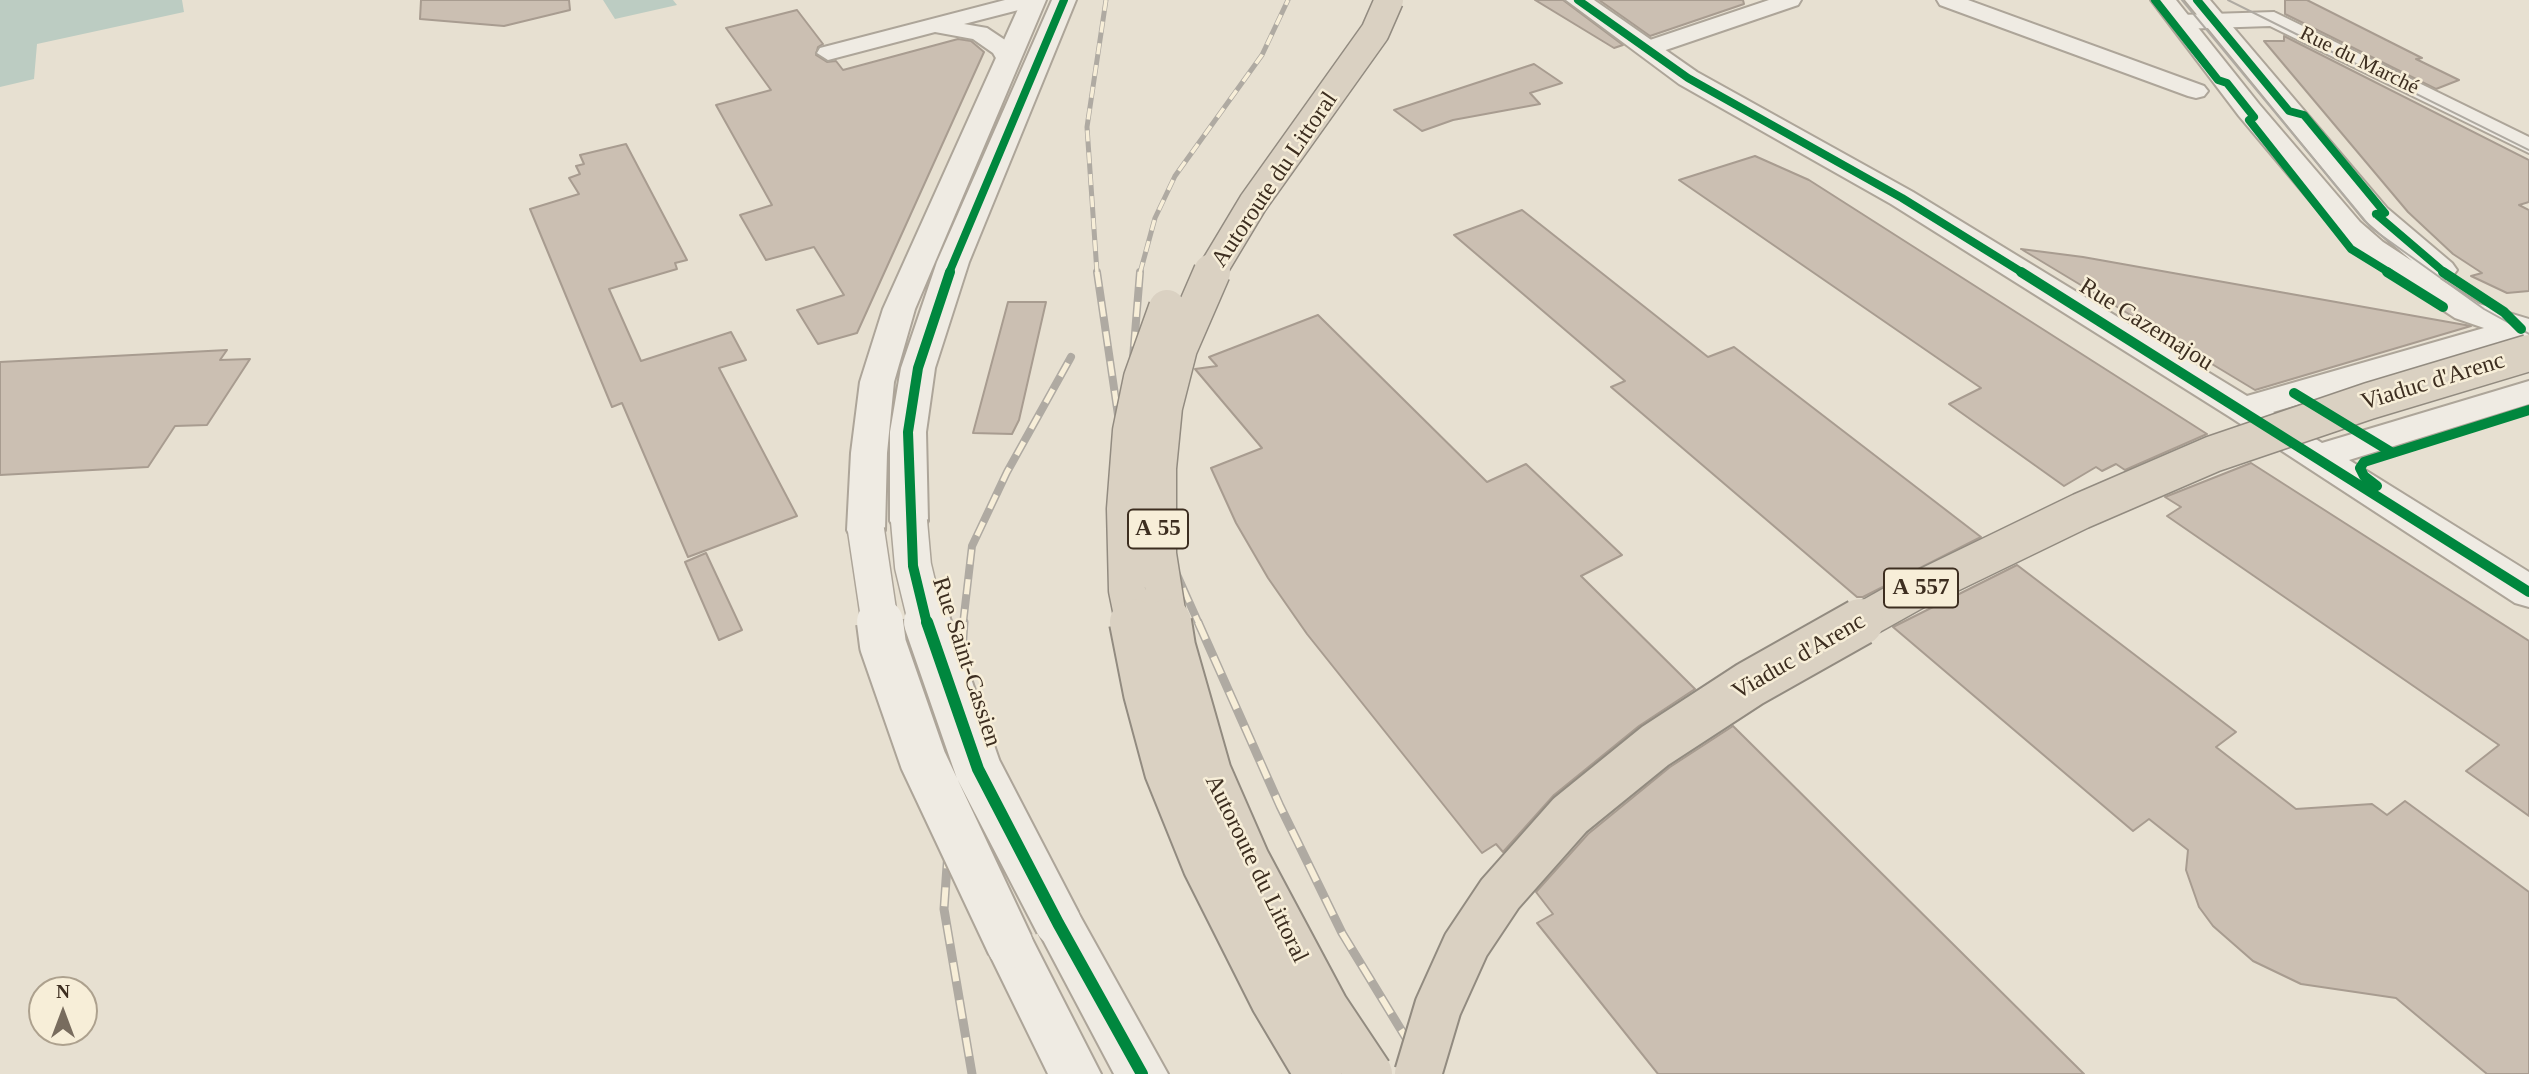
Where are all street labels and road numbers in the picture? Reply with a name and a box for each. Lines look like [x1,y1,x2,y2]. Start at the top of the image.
street label: Rue du Marché [2295,21,2423,101]
street label: Autoroute du Littoral [1206,87,1344,273]
street label: Rue Cazemajou [2074,272,2218,378]
street label: Viaduc d'Arenc [2358,346,2508,418]
road number: A 55 [1128,509,1188,548]
road number: A 557 [1884,568,1958,608]
street label: Rue Saint-Cassien [925,574,1007,750]
street label: Viaduc d'Arenc [1727,607,1871,707]
street label: Autoroute du Littoral [1198,770,1314,968]

